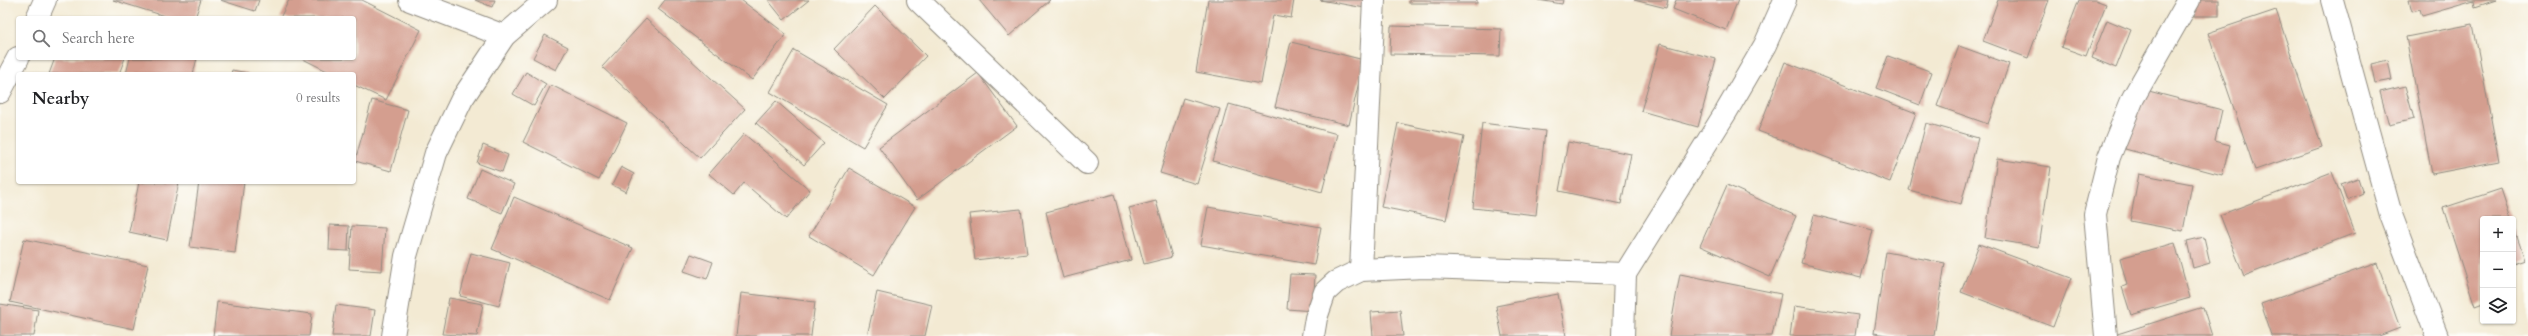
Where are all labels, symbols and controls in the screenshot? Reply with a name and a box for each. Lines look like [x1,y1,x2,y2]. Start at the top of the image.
search box [16,16,356,60]
icon: search [30,27,52,49]
text: Search here [62,28,135,48]
text: Nearby [32,87,89,110]
text: 0 results [296,89,340,107]
map controls [2480,216,2516,324]
button: + [2480,216,2516,252]
button: − [2480,252,2516,288]
button: layers [2480,288,2516,324]

